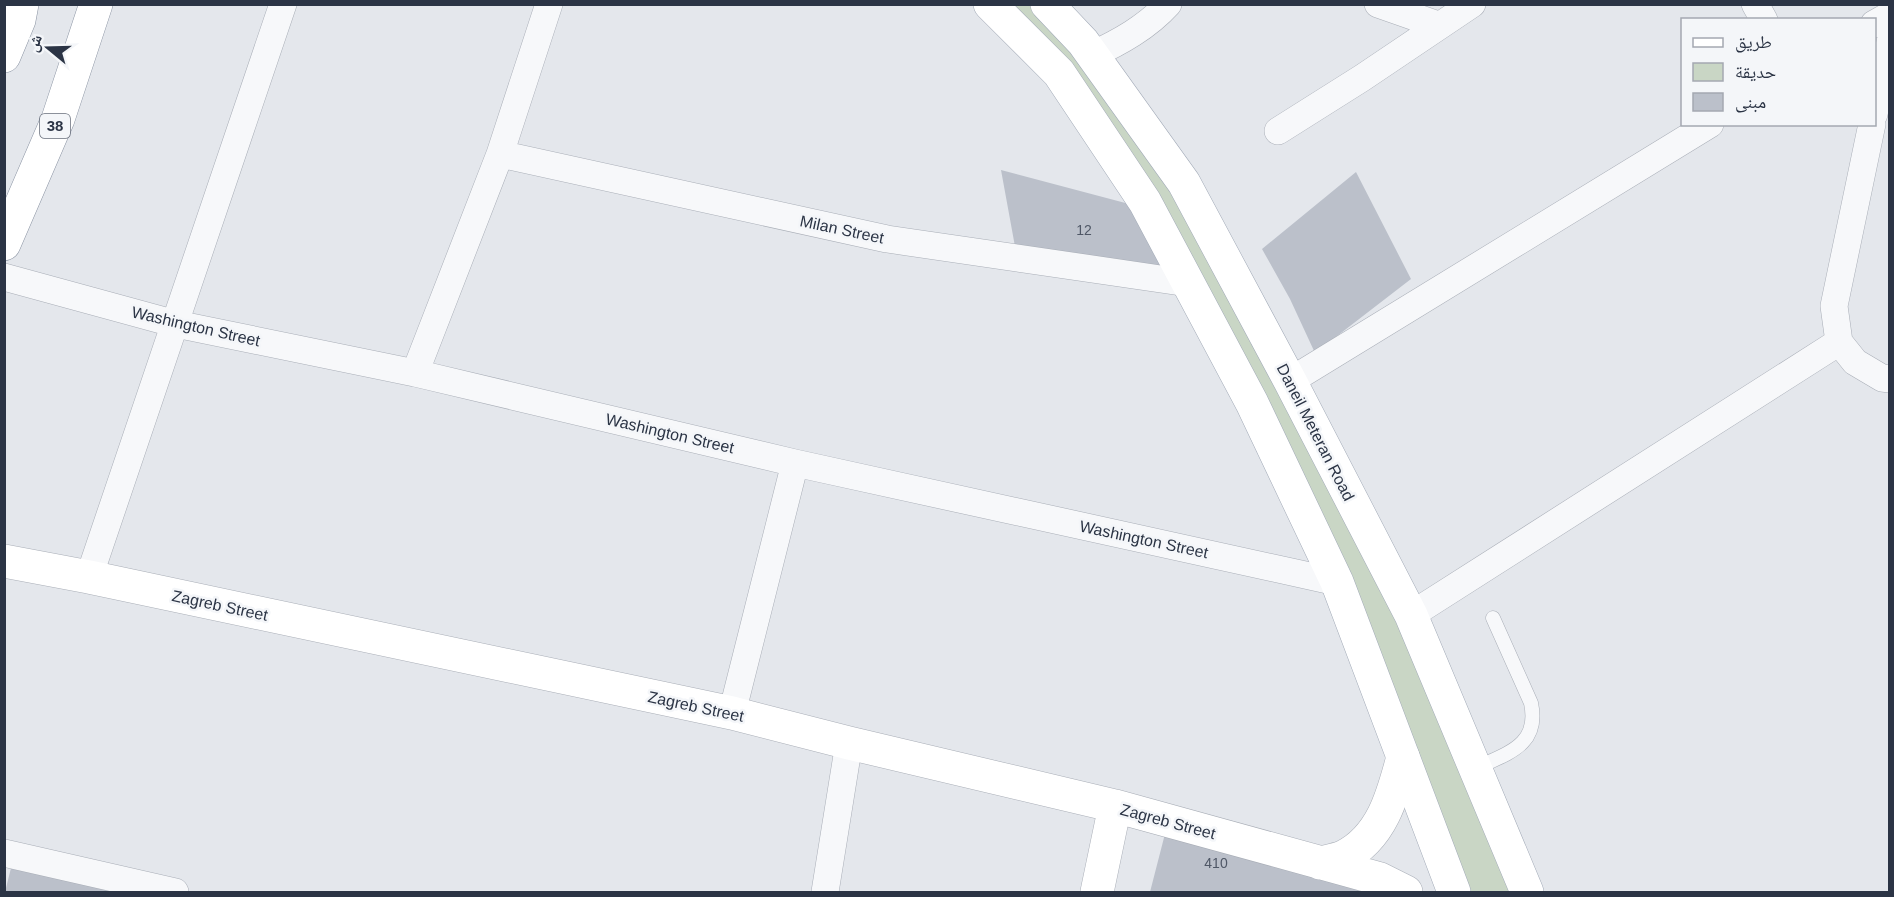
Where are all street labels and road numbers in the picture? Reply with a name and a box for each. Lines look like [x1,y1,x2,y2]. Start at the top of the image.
road number: 38 [40,114,70,138]
street label: Milan Street [798,212,886,247]
street label: Washington Street [130,303,262,350]
street label: Daneil Meteran Road [1274,361,1357,503]
street label: Washington Street [604,410,736,457]
street label: Washington Street [1078,518,1210,562]
street label: Zagreb Street [170,587,270,624]
street label: Zagreb Street [646,688,746,725]
street label: Zagreb Street [1118,801,1218,842]

